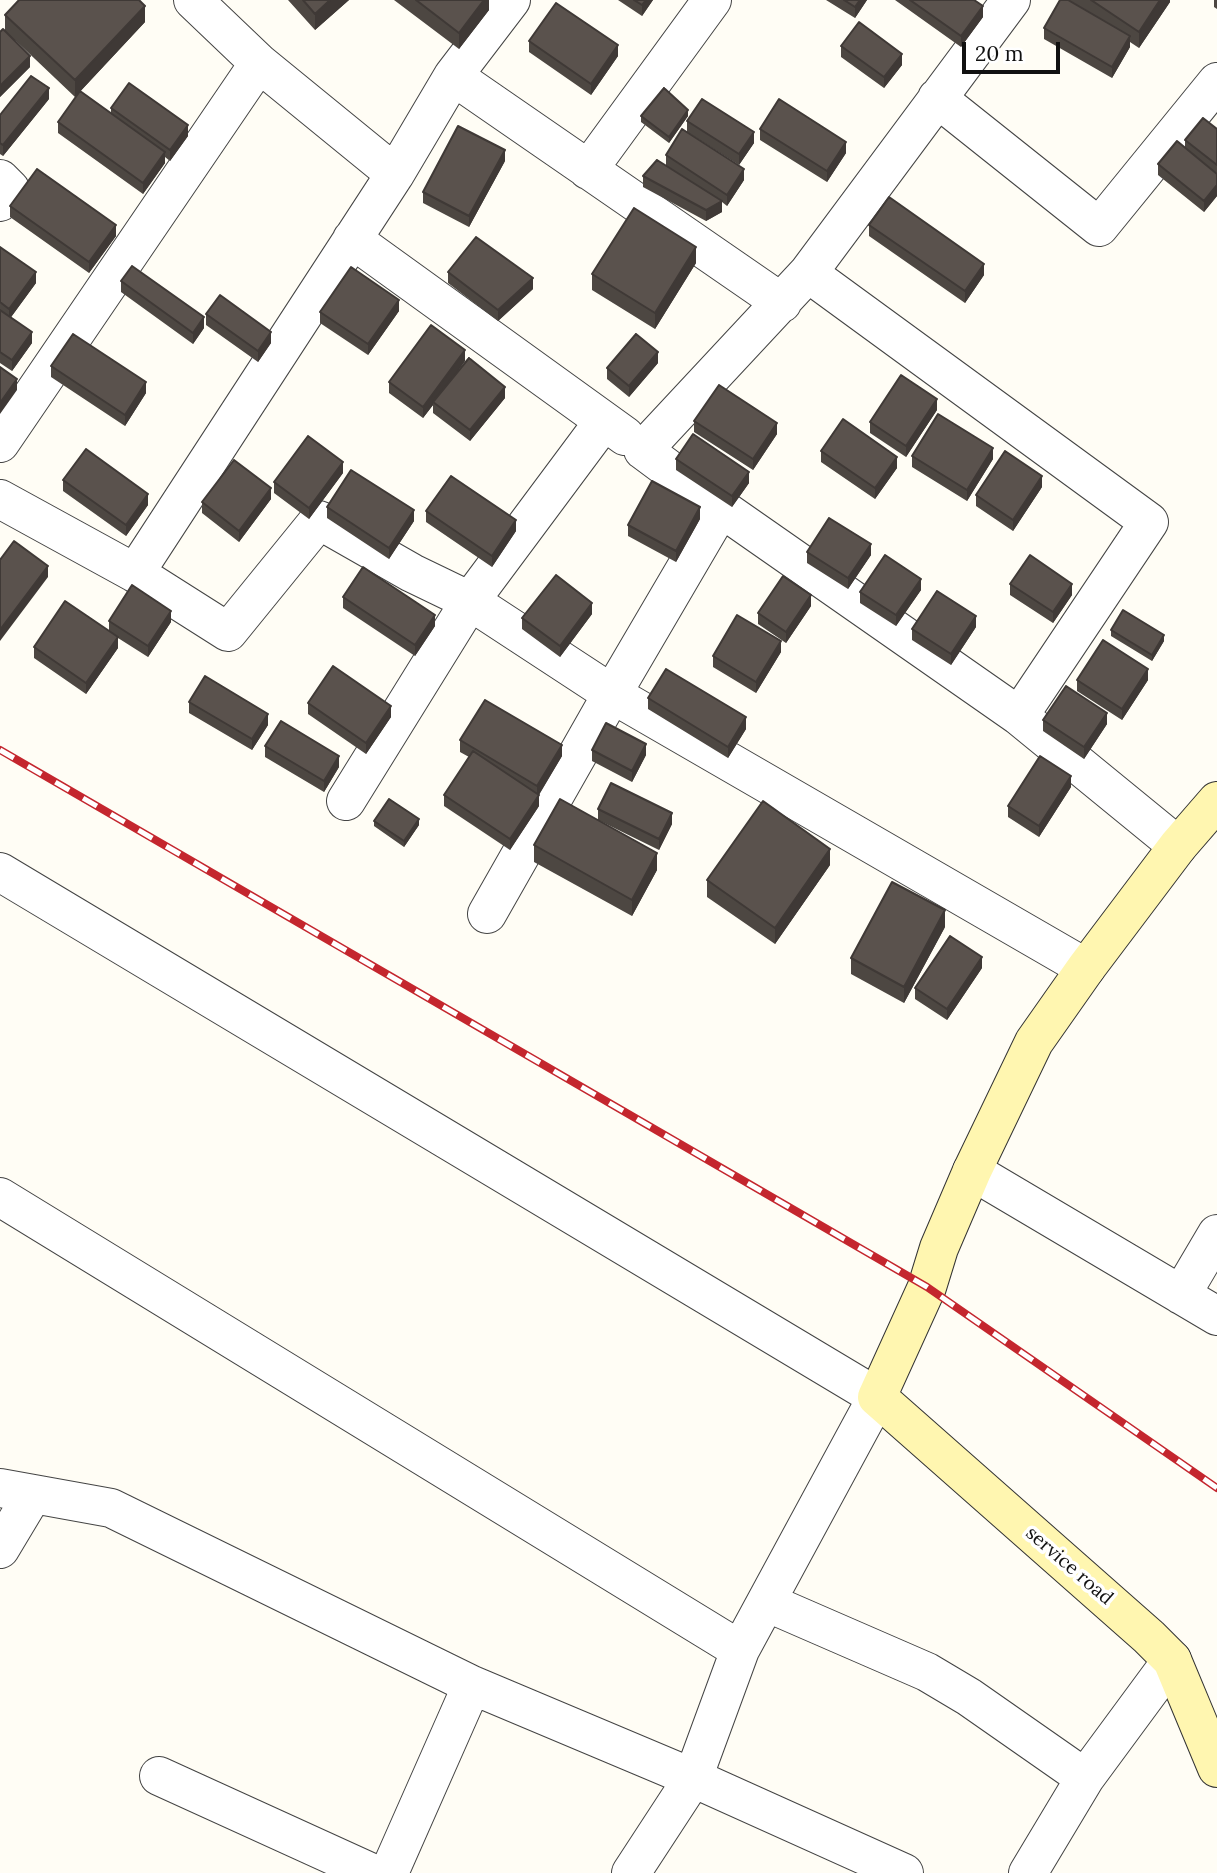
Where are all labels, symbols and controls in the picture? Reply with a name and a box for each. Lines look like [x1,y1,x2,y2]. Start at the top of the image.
scale bar [965,28,1063,72]
text: 20 m [975,40,1024,67]
street label: service road [1021,1522,1117,1610]

